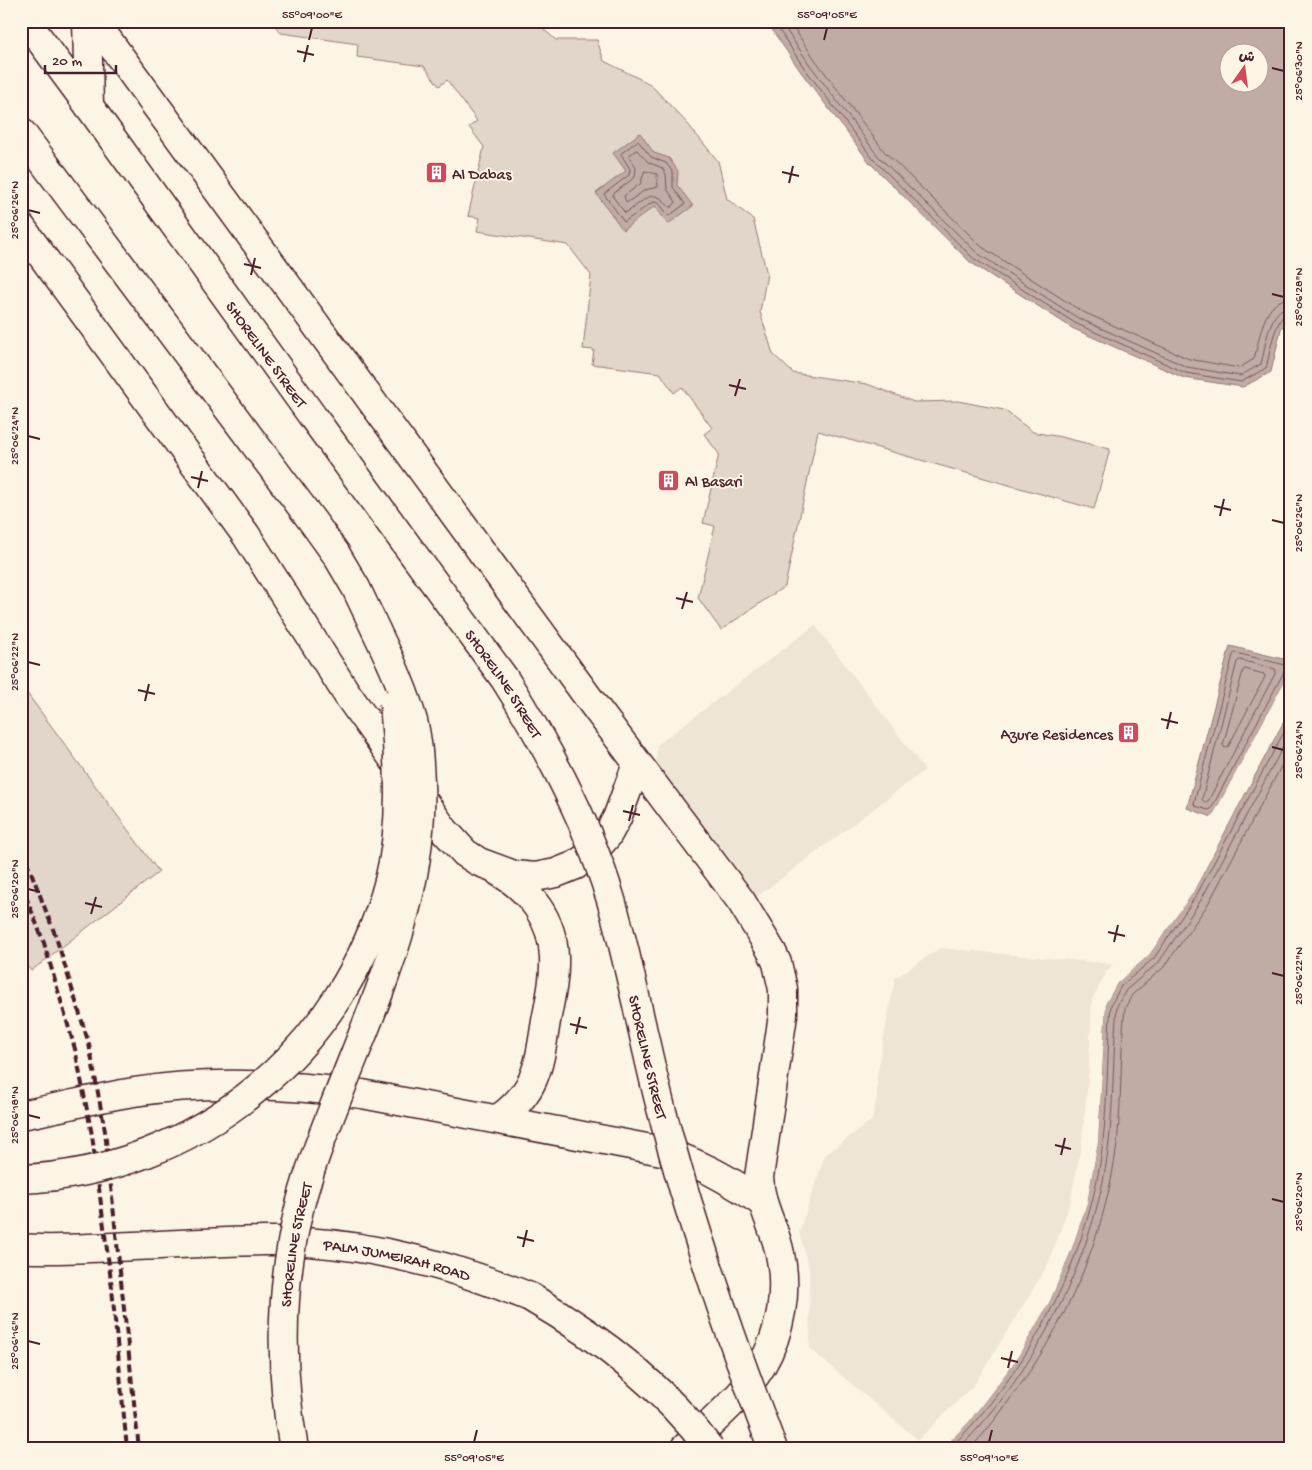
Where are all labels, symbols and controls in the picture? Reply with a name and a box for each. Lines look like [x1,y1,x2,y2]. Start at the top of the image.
text: 55°09'00"E [282,9,343,23]
text: 55°09'05"E [797,9,857,23]
text: 25°06'30"N [1293,41,1307,101]
scale bar [45,42,116,74]
north arrow [1220,42,1270,92]
text: ش [1237,48,1256,68]
text: 20 m [52,53,82,71]
building icon: Al Dabas [424,161,448,185]
place label: Al Dabas [452,167,512,186]
text: 25°06'26"N [9,181,23,239]
text: 25°06'28"N [1293,267,1307,326]
street label: SHORELINE STREET [220,299,310,413]
text: 25°06'24"N [9,407,23,465]
building icon: Al Basari [657,468,681,492]
place label: Al Basari [685,474,743,493]
text: 25°06'26"N [1293,494,1307,552]
street label: SHORELINE STREET [459,627,545,743]
text: 25°06'22"N [9,633,23,691]
building icon: Azure Residences [1117,721,1141,745]
text: 25°06'24"N [1293,721,1307,779]
place label: Azure Residences [1000,727,1114,746]
text: 25°06'20"N [9,859,23,919]
text: 25°06'22"N [1293,947,1307,1005]
street label: SHORELINE STREET [622,994,670,1122]
text: 25°06'18"N [9,1086,23,1144]
text: 25°06'20"N [1293,1172,1307,1232]
street label: SHORELINE STREET [279,1180,319,1308]
street label: PALM JUMEIRAH ROAD [321,1237,473,1288]
text: 25°06'16"N [9,1312,23,1370]
text: 55°09'05"E [444,1452,504,1466]
text: 55°09'10"E [960,1452,1019,1466]

